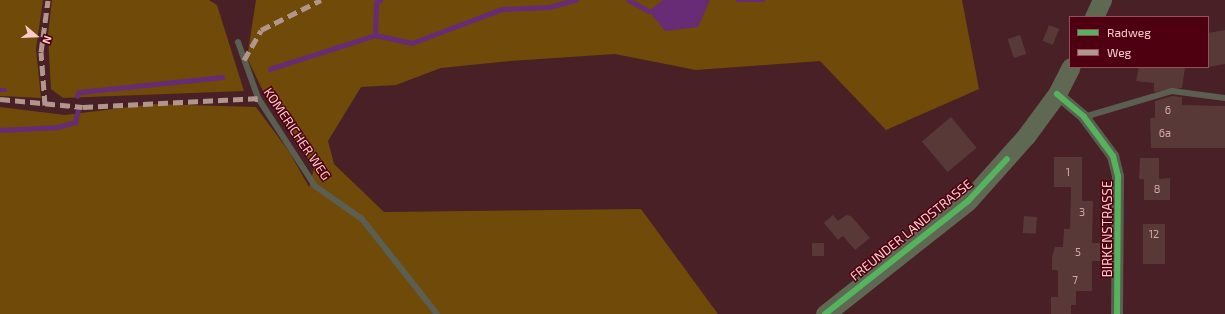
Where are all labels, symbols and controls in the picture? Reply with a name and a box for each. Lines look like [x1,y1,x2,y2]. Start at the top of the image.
north arrow [16,16,56,56]
legend [1069,16,1209,68]
text: Radweg [1107,25,1151,39]
text: N [40,34,55,46]
text: Weg [1107,45,1131,59]
street label: KOMERICHER WEG [260,85,334,183]
house number: 6 [1165,103,1171,117]
house number: 6a [1159,126,1171,140]
house number: 1 [1066,165,1070,179]
street label: FREUNDER LANDSTRASSE [847,176,975,284]
street label: BIRKENSTRASSE [1099,181,1115,277]
house number: 8 [1154,182,1160,196]
house number: 3 [1079,205,1085,219]
house number: 12 [1149,227,1159,241]
house number: 5 [1075,245,1081,259]
house number: 7 [1072,273,1078,287]

